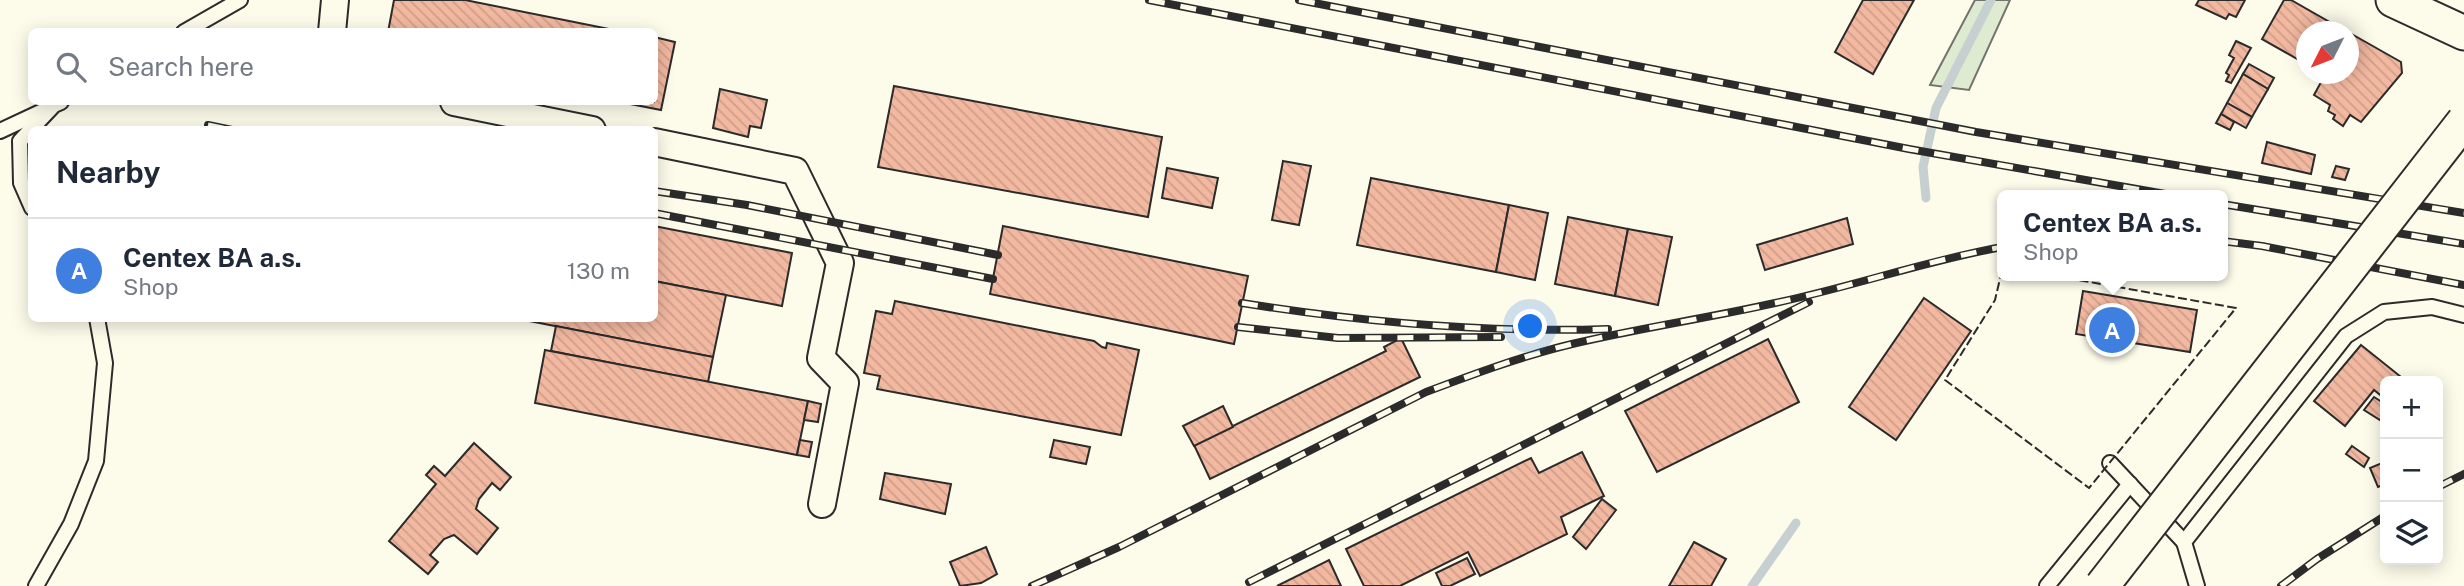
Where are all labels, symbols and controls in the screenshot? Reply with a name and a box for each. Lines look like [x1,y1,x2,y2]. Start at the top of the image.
north arrow [2296,21,2359,84]
search box [28,28,658,105]
icon: search [52,48,90,86]
text: Search here [108,51,254,82]
text: Nearby [56,154,160,190]
popup [1997,190,2228,281]
text: Centex BA a.s. [2023,207,2202,238]
text: Shop [2023,238,2078,265]
text: Centex BA a.s. [123,242,302,273]
text: A [71,257,87,284]
text: 130 m [567,257,630,284]
text: Shop [123,273,178,300]
pin: A [2089,304,2135,356]
your location [1513,309,1547,343]
map controls [2380,376,2443,565]
button: + [2380,376,2443,439]
button: − [2380,439,2443,502]
button: layers [2380,502,2443,565]

